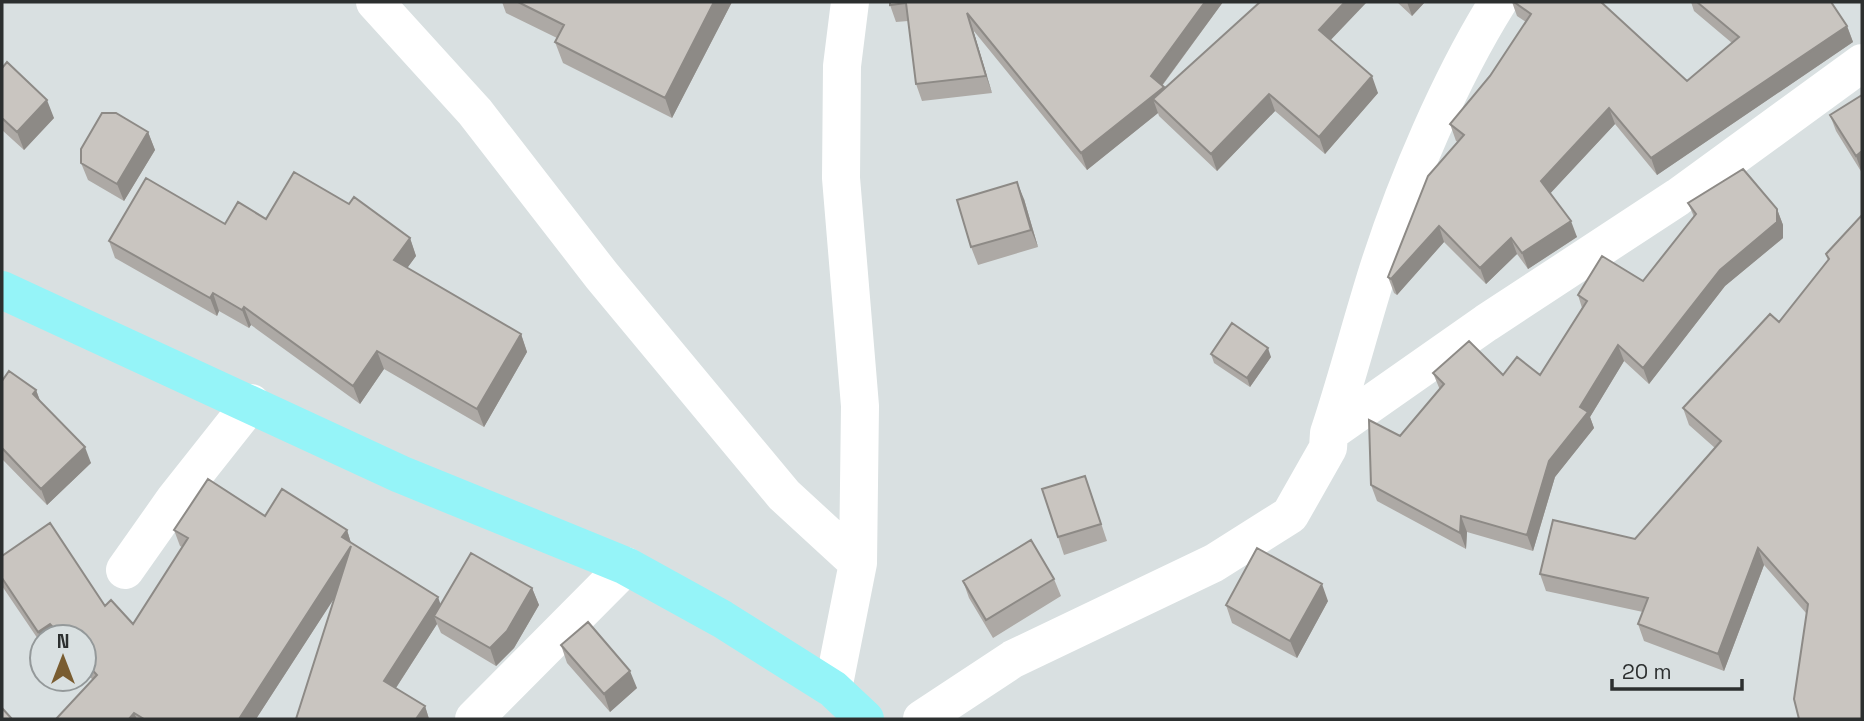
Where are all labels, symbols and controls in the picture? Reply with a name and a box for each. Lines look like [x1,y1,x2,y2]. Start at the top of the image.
north arrow [28,623,98,693]
text: N [57,629,69,654]
scale bar [1612,648,1742,692]
text: 20 m [1622,658,1672,685]

